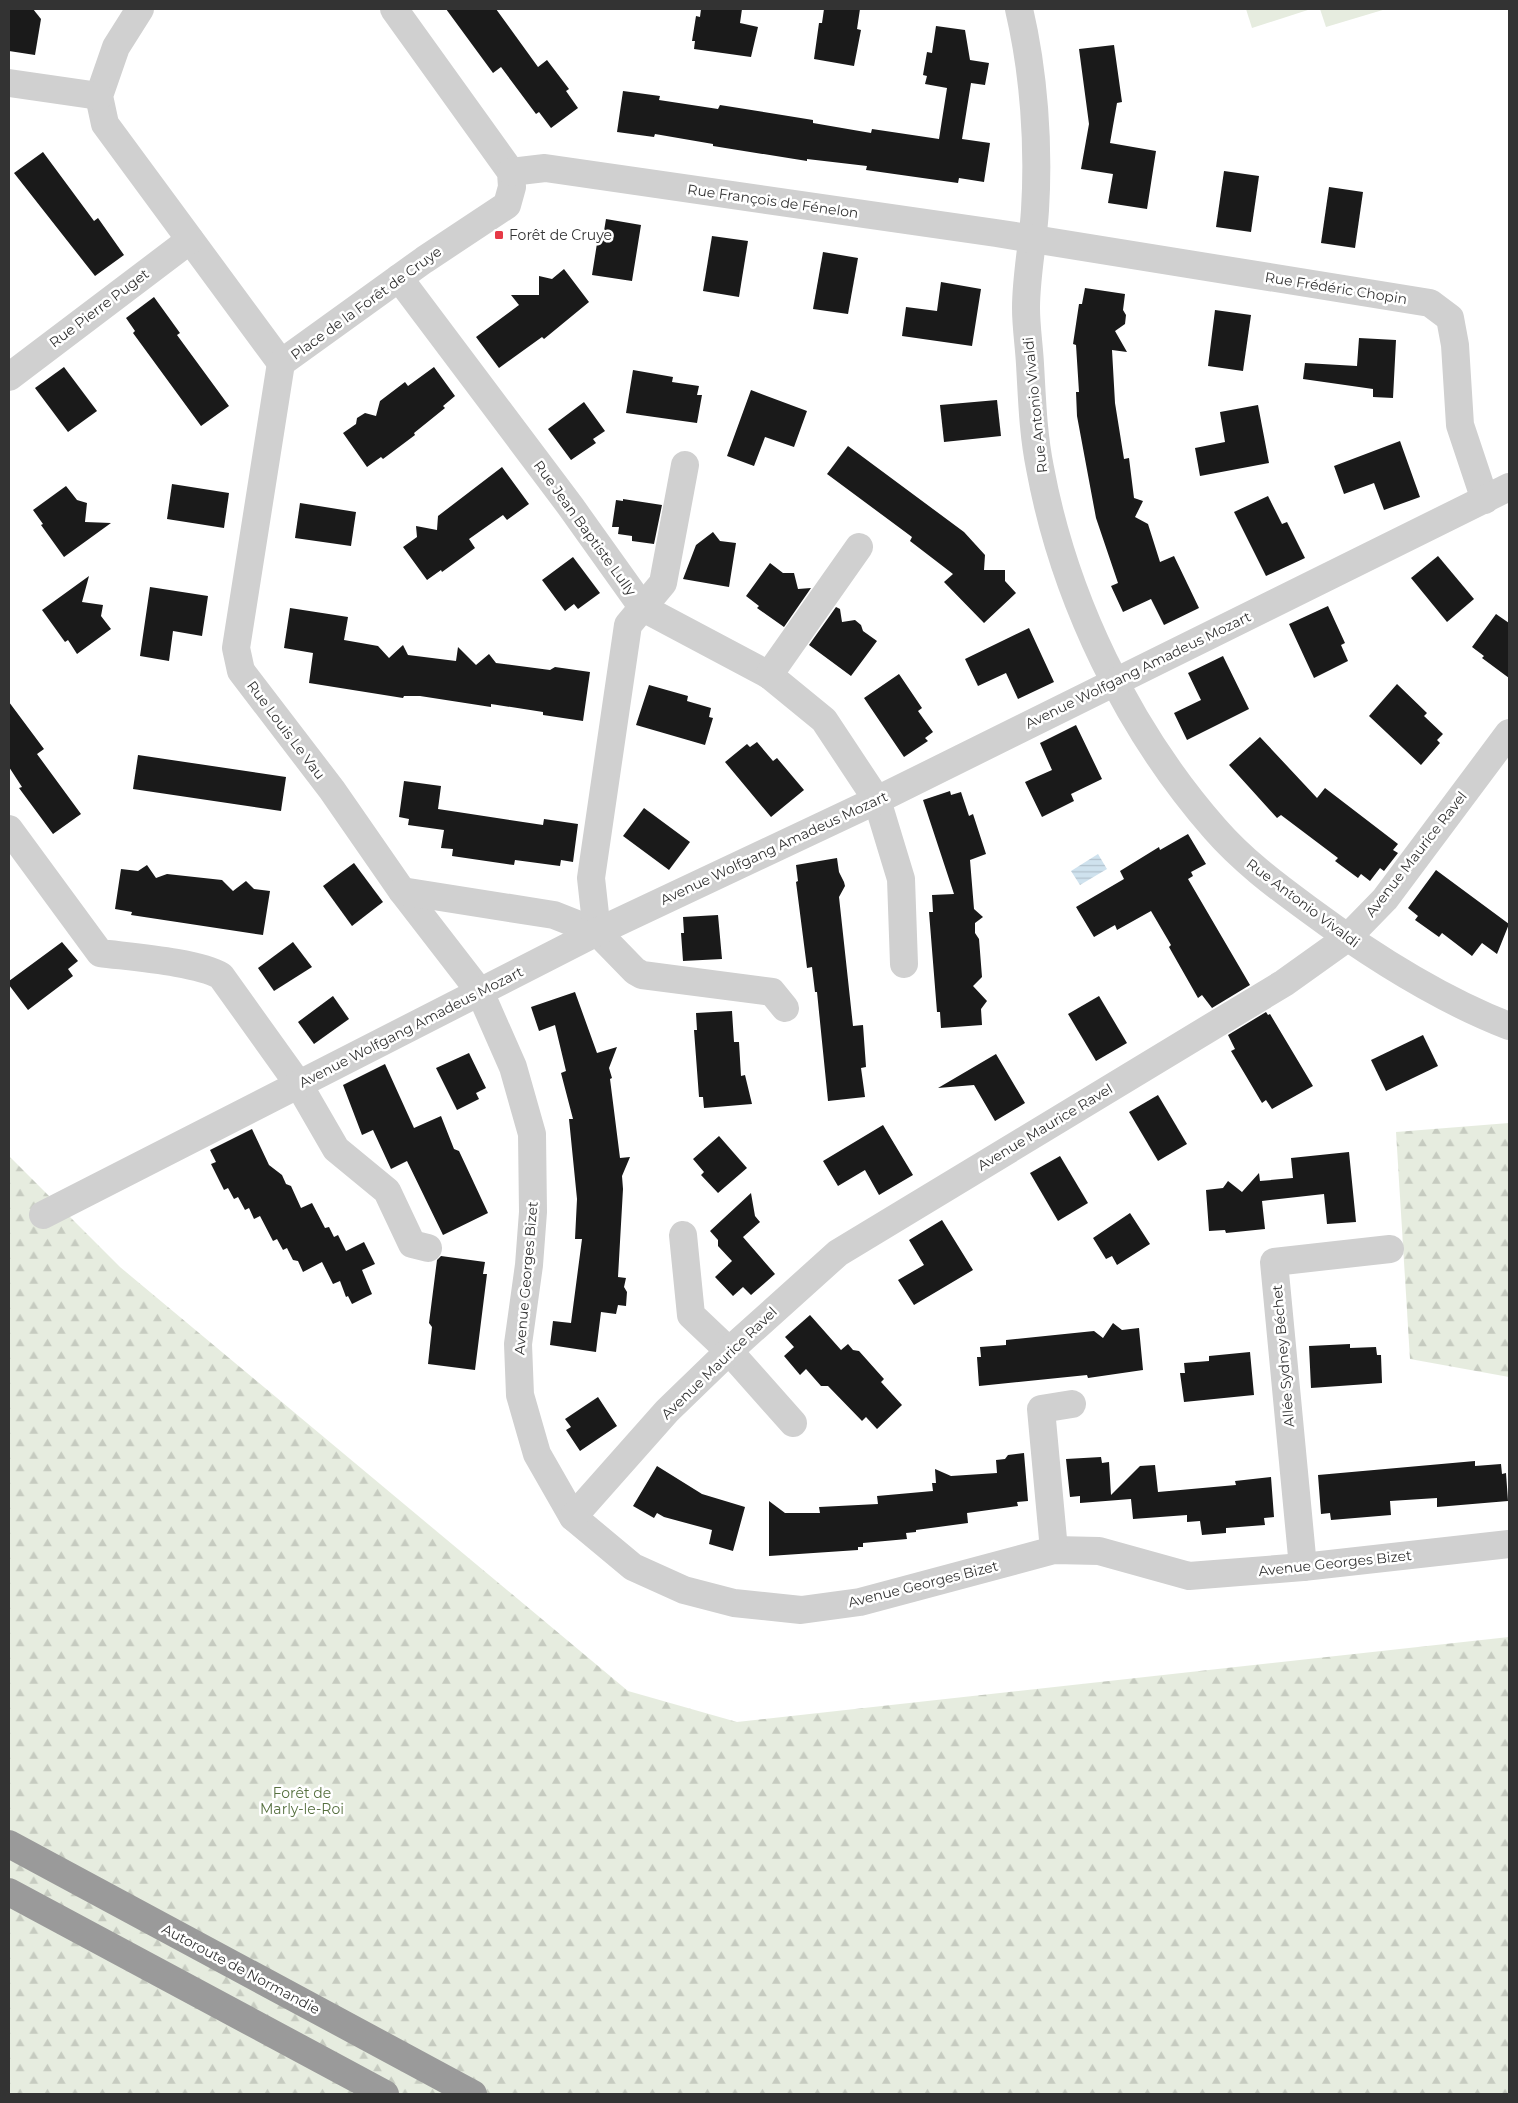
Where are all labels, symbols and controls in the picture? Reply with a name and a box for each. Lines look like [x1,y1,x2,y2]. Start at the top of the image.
street label: Rue François de Fénelon [686,180,860,222]
place label: Forêt de Cruye [509,226,612,244]
marker: Forêt de Cruye [493,229,505,241]
street label: Place de la Forêt de Cruye [287,242,445,364]
street label: Rue Pierre Puget [46,264,153,351]
street label: Rue Frédéric Chopin [1264,268,1408,308]
street label: Rue Antonio Vivaldi [1019,336,1051,474]
street label: Rue Jean Baptiste Lully [530,457,640,600]
street label: Avenue Wolfgang Amadeus Mozart [1022,607,1254,733]
street label: Rue Louis Le Vau [243,677,329,783]
street label: Avenue Wolfgang Amadeus Mozart [657,787,891,909]
street label: Avenue Maurice Ravel [1361,788,1471,920]
street label: Rue Antonio Vivaldi [1243,855,1363,951]
street label: Avenue Wolfgang Amadeus Mozart [296,962,526,1092]
street label: Avenue Maurice Ravel [974,1080,1116,1174]
street label: Avenue Georges Bizet [510,1200,542,1356]
street label: Allée Sydney Béchet [1268,1284,1298,1428]
street label: Avenue Maurice Ravel [657,1303,781,1423]
street label: Avenue Georges Bizet [1257,1546,1413,1580]
street label: Avenue Georges Bizet [846,1557,1000,1611]
park label: Forêt de Marly-le-Roi [260,1784,344,1818]
street label: Autoroute de Normandie [159,1920,323,2018]

